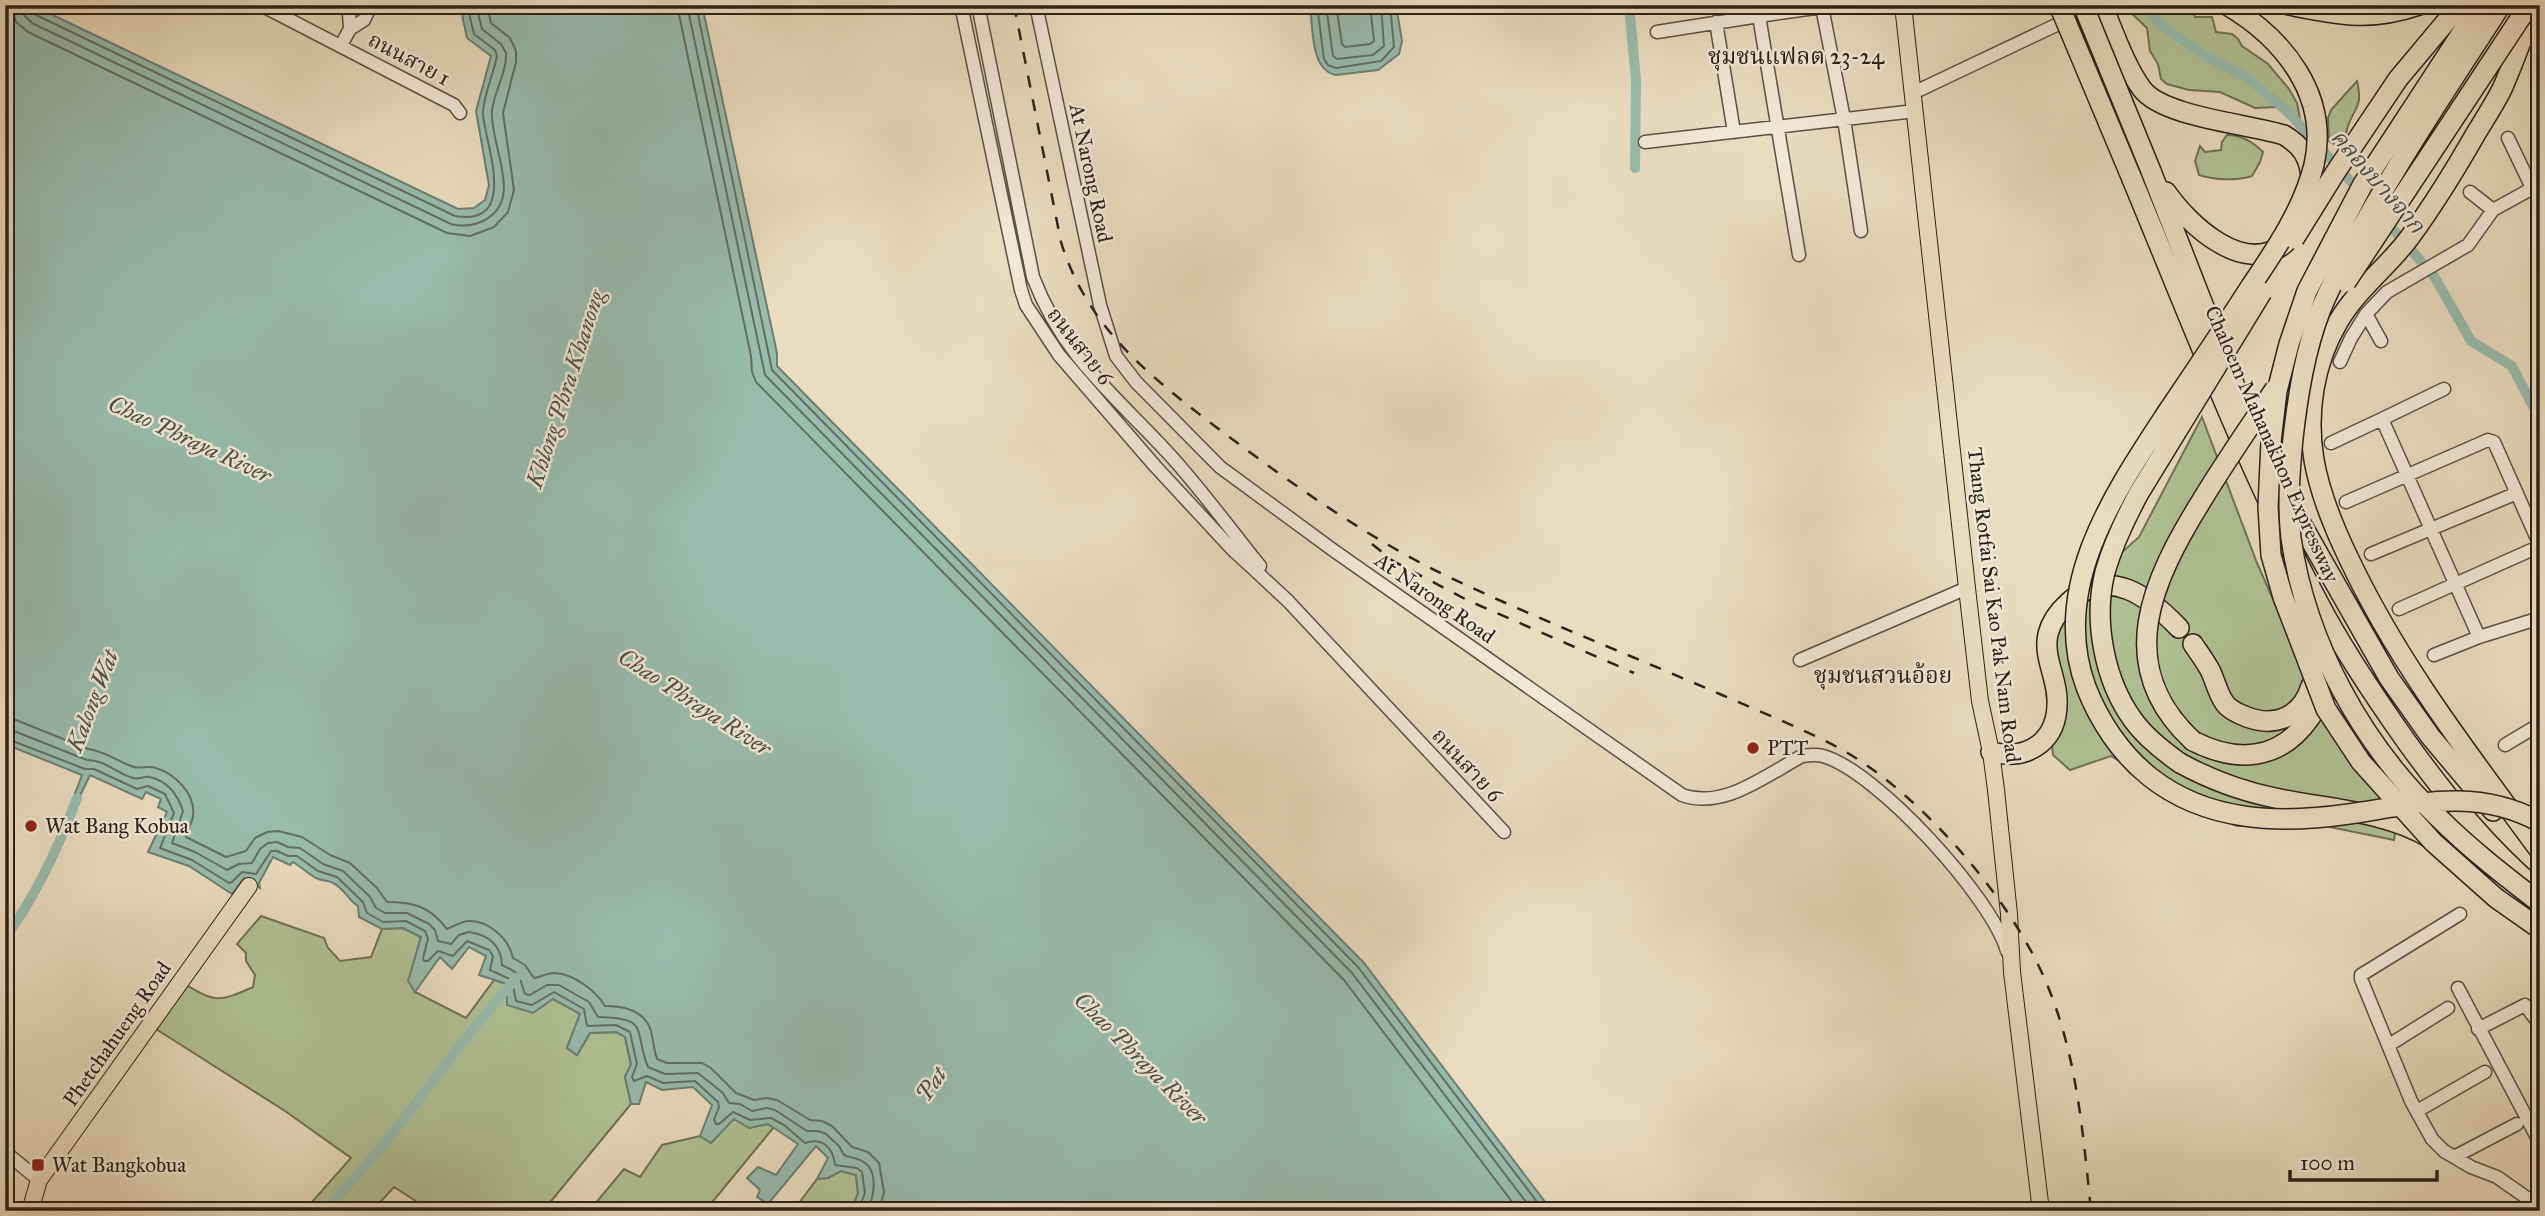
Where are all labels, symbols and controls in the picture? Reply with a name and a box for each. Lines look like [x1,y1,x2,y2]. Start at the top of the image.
street label: ถนนสาย 1 [364,27,454,91]
district label: ชุมชนแฟลต 23-24 [1708,42,1885,71]
street label: At Narong Road [1063,100,1118,245]
water label: คลองบางจาก [2325,123,2431,240]
water label: Khlong Phra Khanong [520,286,611,492]
street label: ถนนสาย 6 [1042,302,1119,391]
street label: Chaloem Mahanakhon Expressway [2199,302,2345,587]
water label: Chao Phraya River [104,389,277,490]
street label: Thang Rotfai Sai Kao Pak Nam Road [1962,446,2026,765]
street label: At Narong Road [1369,546,1501,649]
water label: Chao Phraya River [613,642,778,763]
water label: Kalong Wat [59,645,125,757]
district label: ชุมชนสวนอ้อย [1814,661,1952,690]
street label: ถนนสาย 6 [1426,723,1509,808]
place label: PTT [1767,735,1808,761]
marker: PTT [1745,740,1761,756]
place label: Wat Bang Kobua [45,813,189,839]
marker: Wat Bang Kobua [23,818,39,834]
street label: Phetchahueng Road [57,956,177,1112]
water label: Chao Phraya River [1069,986,1214,1131]
water label: Pat [909,1060,954,1106]
scale bar [2290,1139,2436,1183]
text: 100 m [2300,1150,2355,1176]
place label: Wat Bangkobua [52,1152,186,1178]
marker: Wat Bangkobua [30,1157,46,1173]

